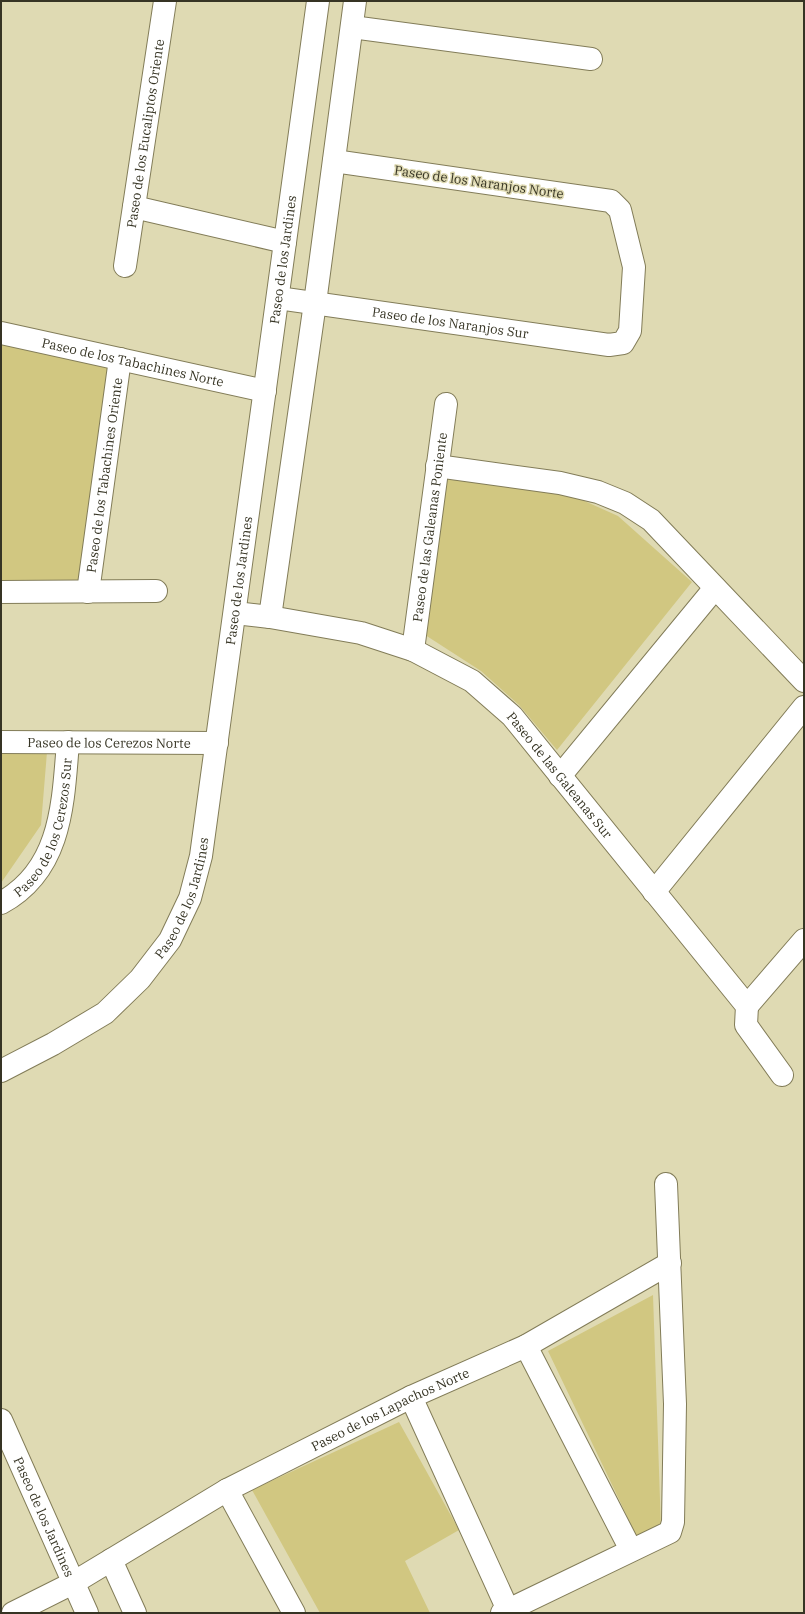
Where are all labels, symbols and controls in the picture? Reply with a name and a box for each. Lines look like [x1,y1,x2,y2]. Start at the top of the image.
street label: Paseo de los Eucaliptos Oriente [122,38,168,229]
street label: Paseo de los Naranjos Norte [393,162,565,202]
street label: Paseo de los Jardines [265,194,300,325]
street label: Paseo de los Naranjos Sur [371,303,530,342]
street label: Paseo de los Tabachines Norte [40,334,225,390]
street label: Paseo de los Tabachines Oriente [82,376,126,574]
street label: Paseo de las Galeanas Poniente [408,431,451,623]
street label: Paseo de los Jardines [221,515,256,646]
street label: Paseo de las Galeanas Sur [503,708,616,842]
street label: Paseo de los Cerezos Norte [27,734,191,751]
street label: Paseo de los Cerezos Sur [10,757,75,900]
street label: Paseo de los Jardines [150,836,212,962]
street label: Paseo de los Lapachos Norte [308,1364,472,1455]
street label: Paseo de los Jardines [10,1454,78,1580]

